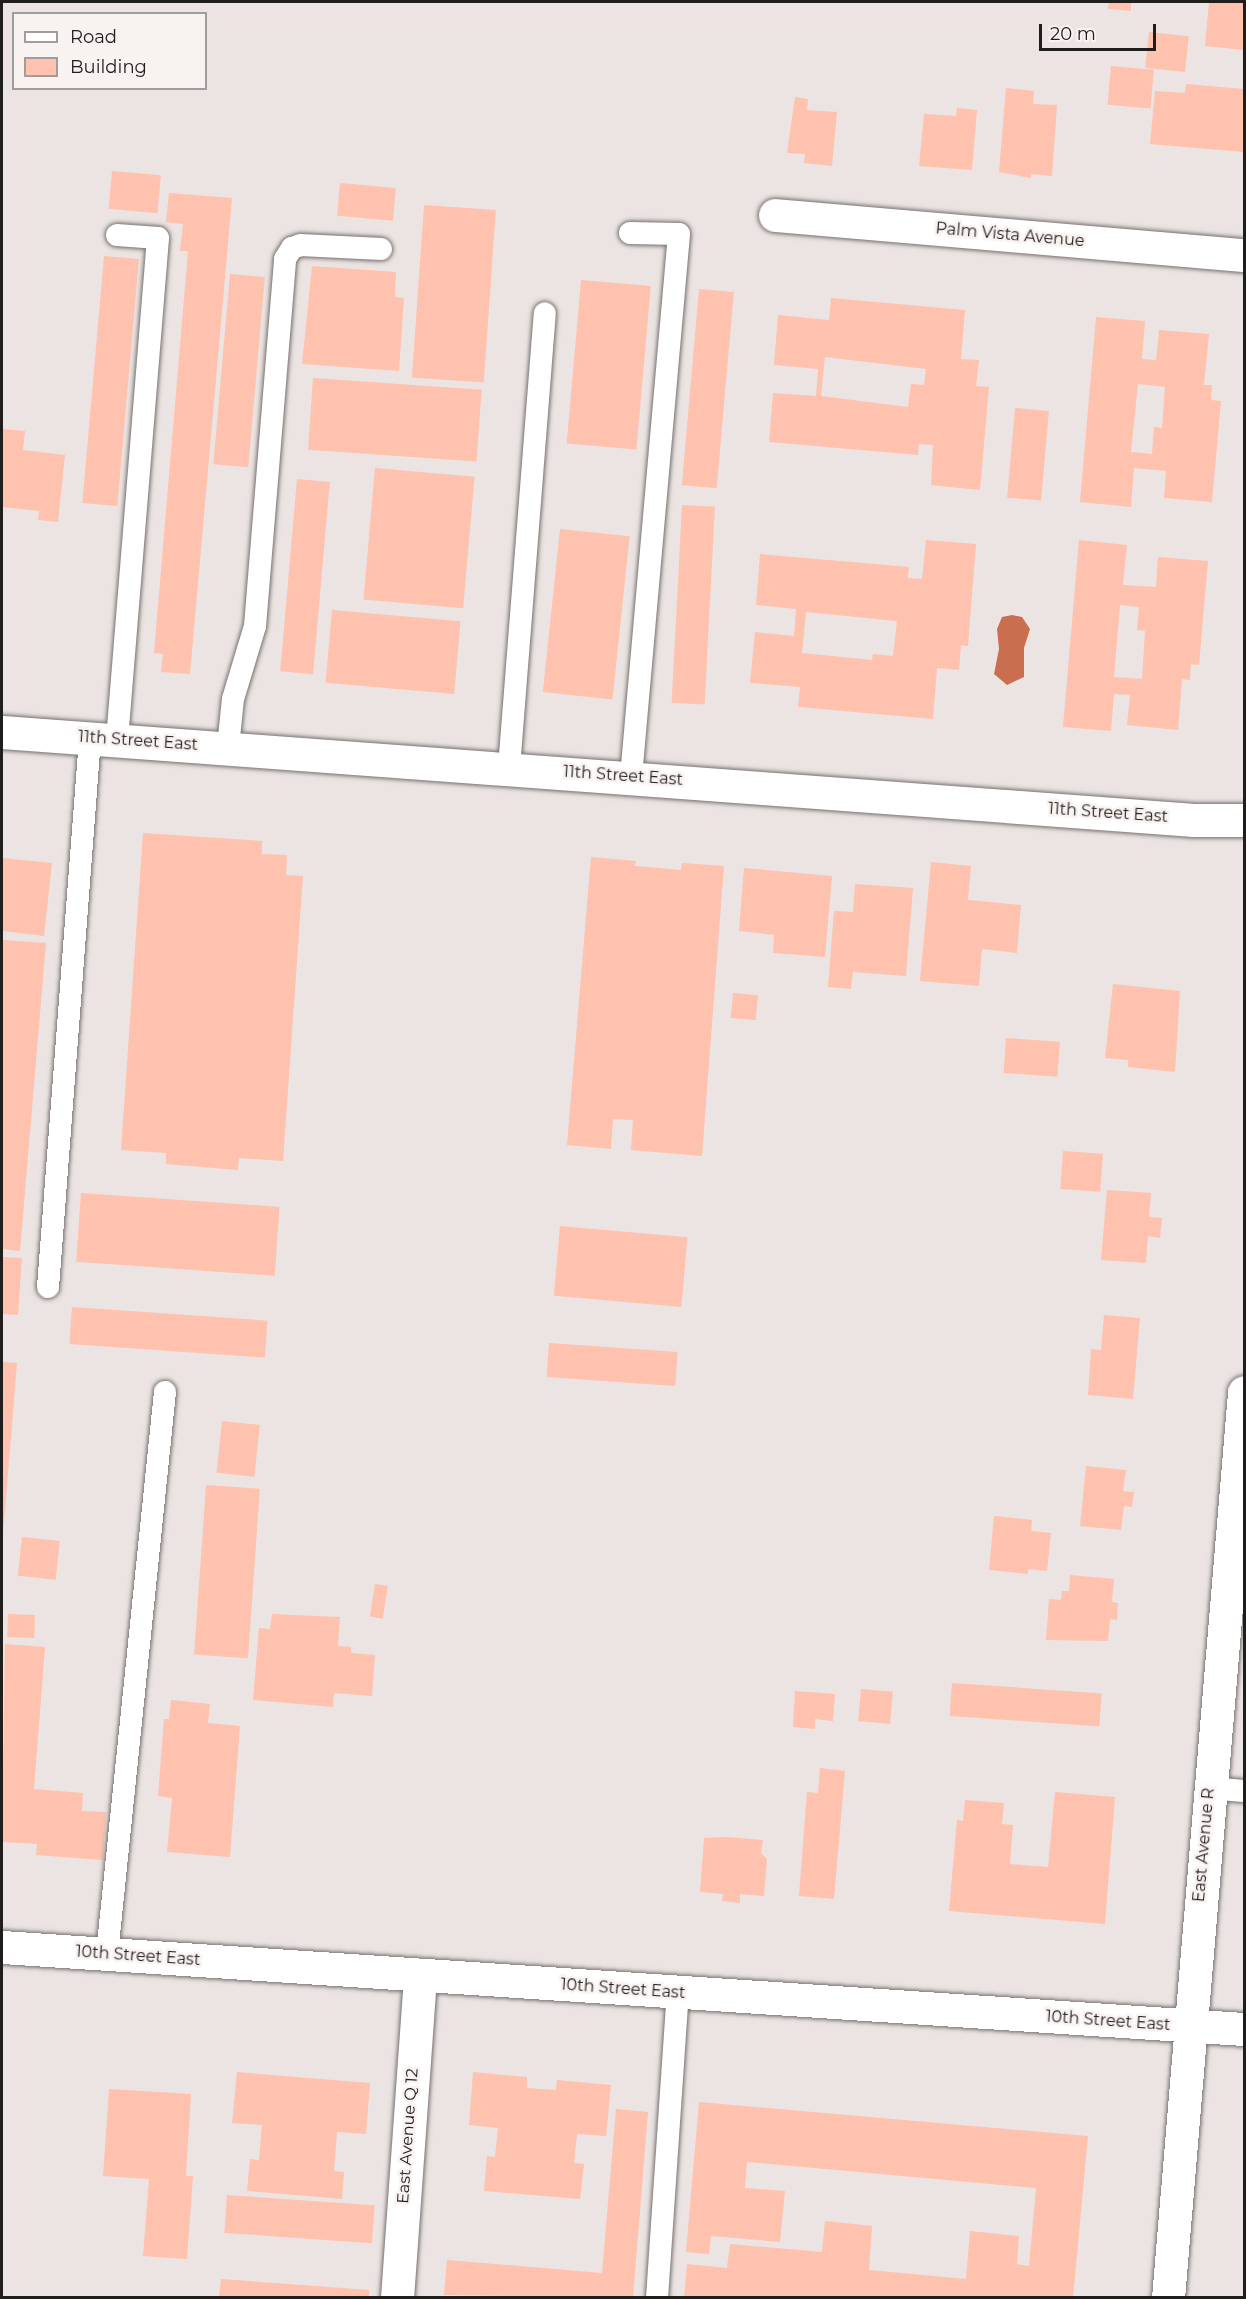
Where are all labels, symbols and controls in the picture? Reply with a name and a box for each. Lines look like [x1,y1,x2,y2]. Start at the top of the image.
legend [12,12,207,90]
scale bar [1042,12,1159,50]
text: 20 m [1050,23,1096,45]
text: Road [70,26,117,48]
text: Building [70,56,147,78]
street label: Palm Vista Avenue [935,219,1085,251]
street label: 11th Street East [78,727,198,755]
street label: 11th Street East [563,762,683,790]
street label: 11th Street East [1048,799,1168,827]
street label: East Avenue R [1189,1787,1219,1903]
street label: 10th Street East [75,1942,201,1970]
street label: 10th Street East [560,1975,686,2003]
street label: 10th Street East [1045,2007,1171,2035]
street label: East Avenue Q 12 [394,2068,422,2204]

